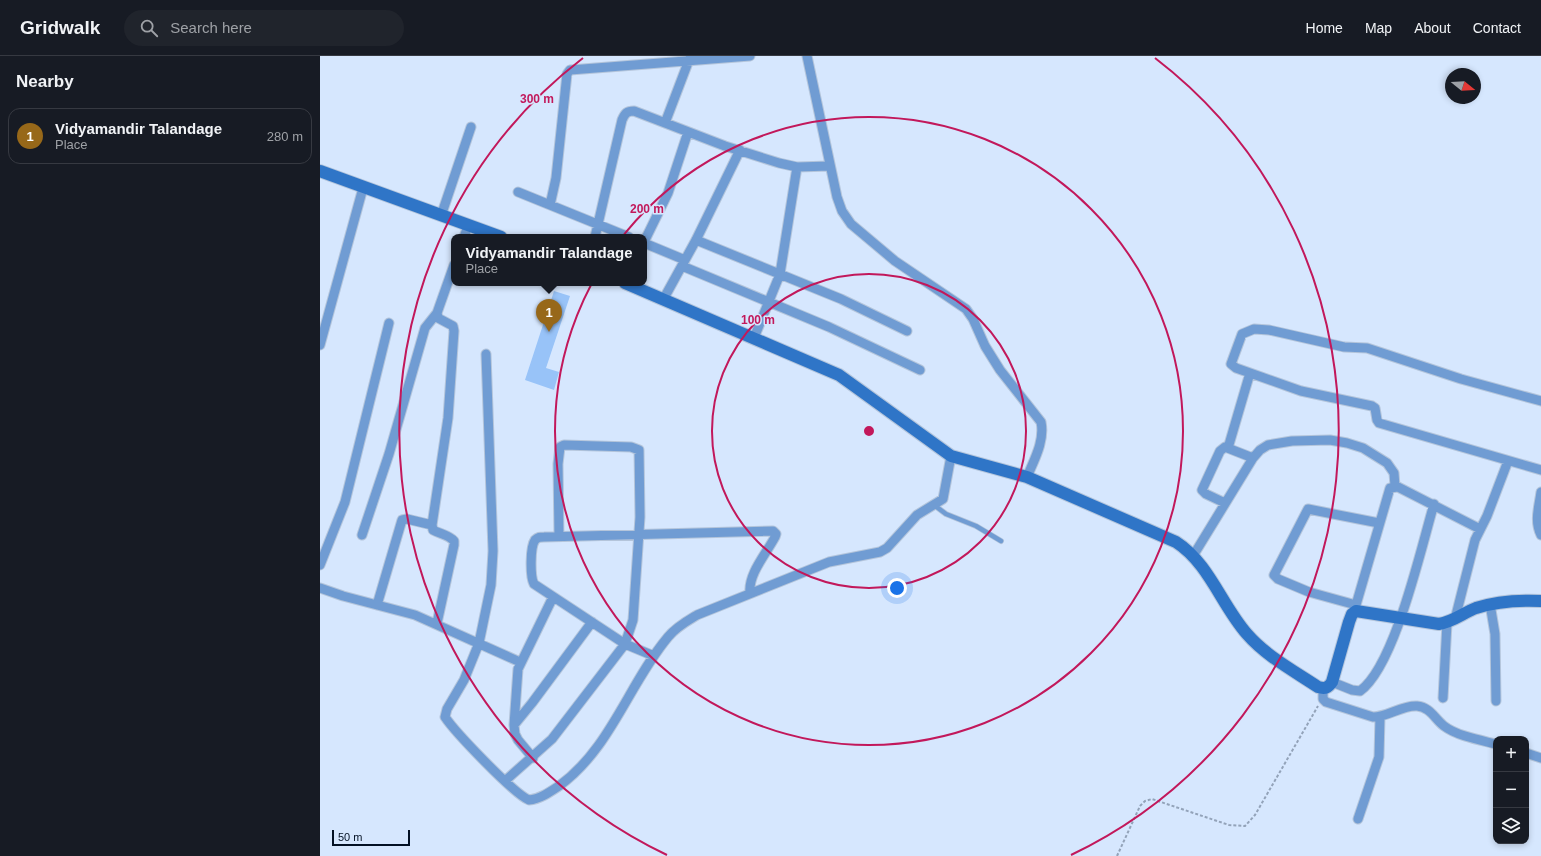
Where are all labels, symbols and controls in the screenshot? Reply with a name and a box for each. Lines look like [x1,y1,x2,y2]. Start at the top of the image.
search box [124,10,404,46]
text: Gridwalk [20,17,100,38]
icon: search [138,17,160,39]
text: Search here [170,19,252,36]
text: Home [1306,20,1343,36]
text: Map [1365,20,1392,36]
text: About [1414,20,1451,36]
text: Contact [1473,20,1521,36]
north arrow [1445,68,1481,104]
text: Nearby [16,72,74,91]
text: 300 m [520,92,554,106]
text: Vidyamandir Talandage [55,120,222,137]
text: 1 [26,129,34,144]
text: 280 m [267,129,303,144]
text: Place [55,137,88,152]
text: 200 m [630,202,664,216]
popup [451,234,647,286]
text: Vidyamandir Talandage [466,244,633,261]
text: Place [466,261,498,276]
pin: 1 [536,299,562,332]
text: 100 m [741,313,775,327]
centre of rings [862,424,876,438]
your location [887,578,907,598]
map controls [1493,736,1529,844]
button: + [1493,736,1529,772]
button: − [1493,772,1529,808]
button: layers [1493,808,1529,844]
scale bar [332,828,410,847]
text: 50 m [338,831,362,843]

